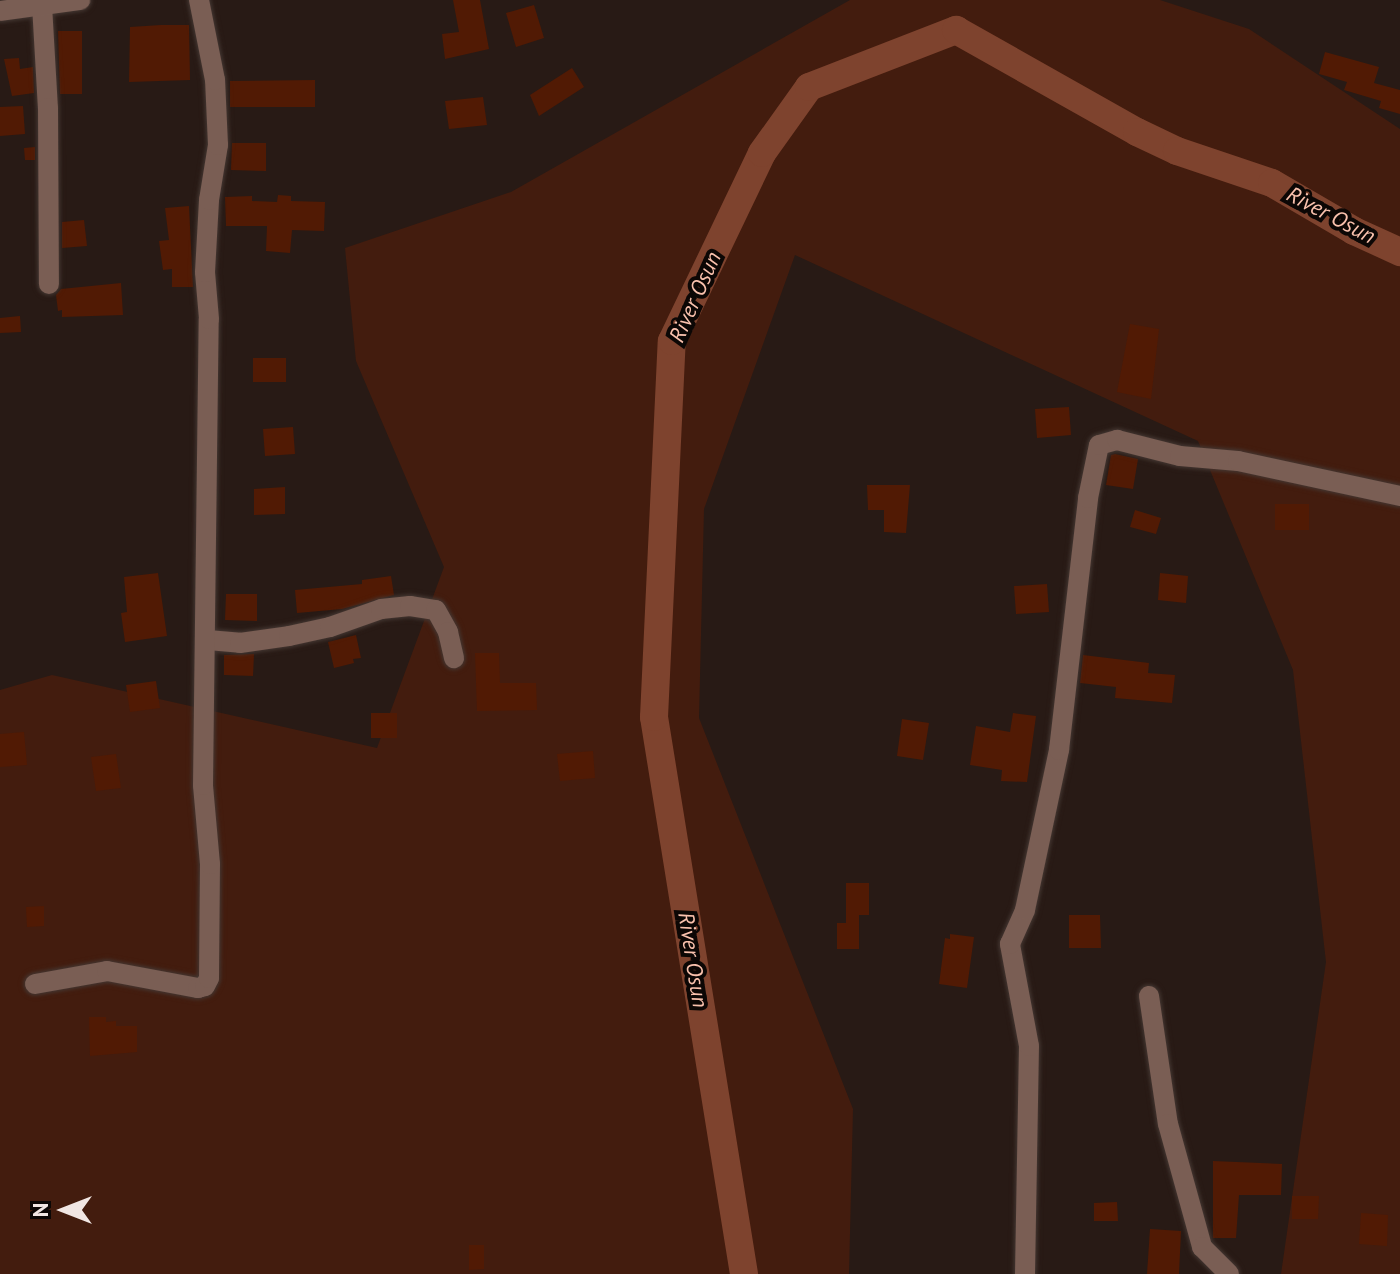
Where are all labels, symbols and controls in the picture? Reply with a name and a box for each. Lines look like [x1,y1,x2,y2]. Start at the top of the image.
water label: River Osun [1282,181,1380,249]
water label: River Osun [663,248,727,346]
water label: River Osun [672,910,714,1010]
north arrow [24,1170,104,1250]
text: N [26,1203,54,1217]

